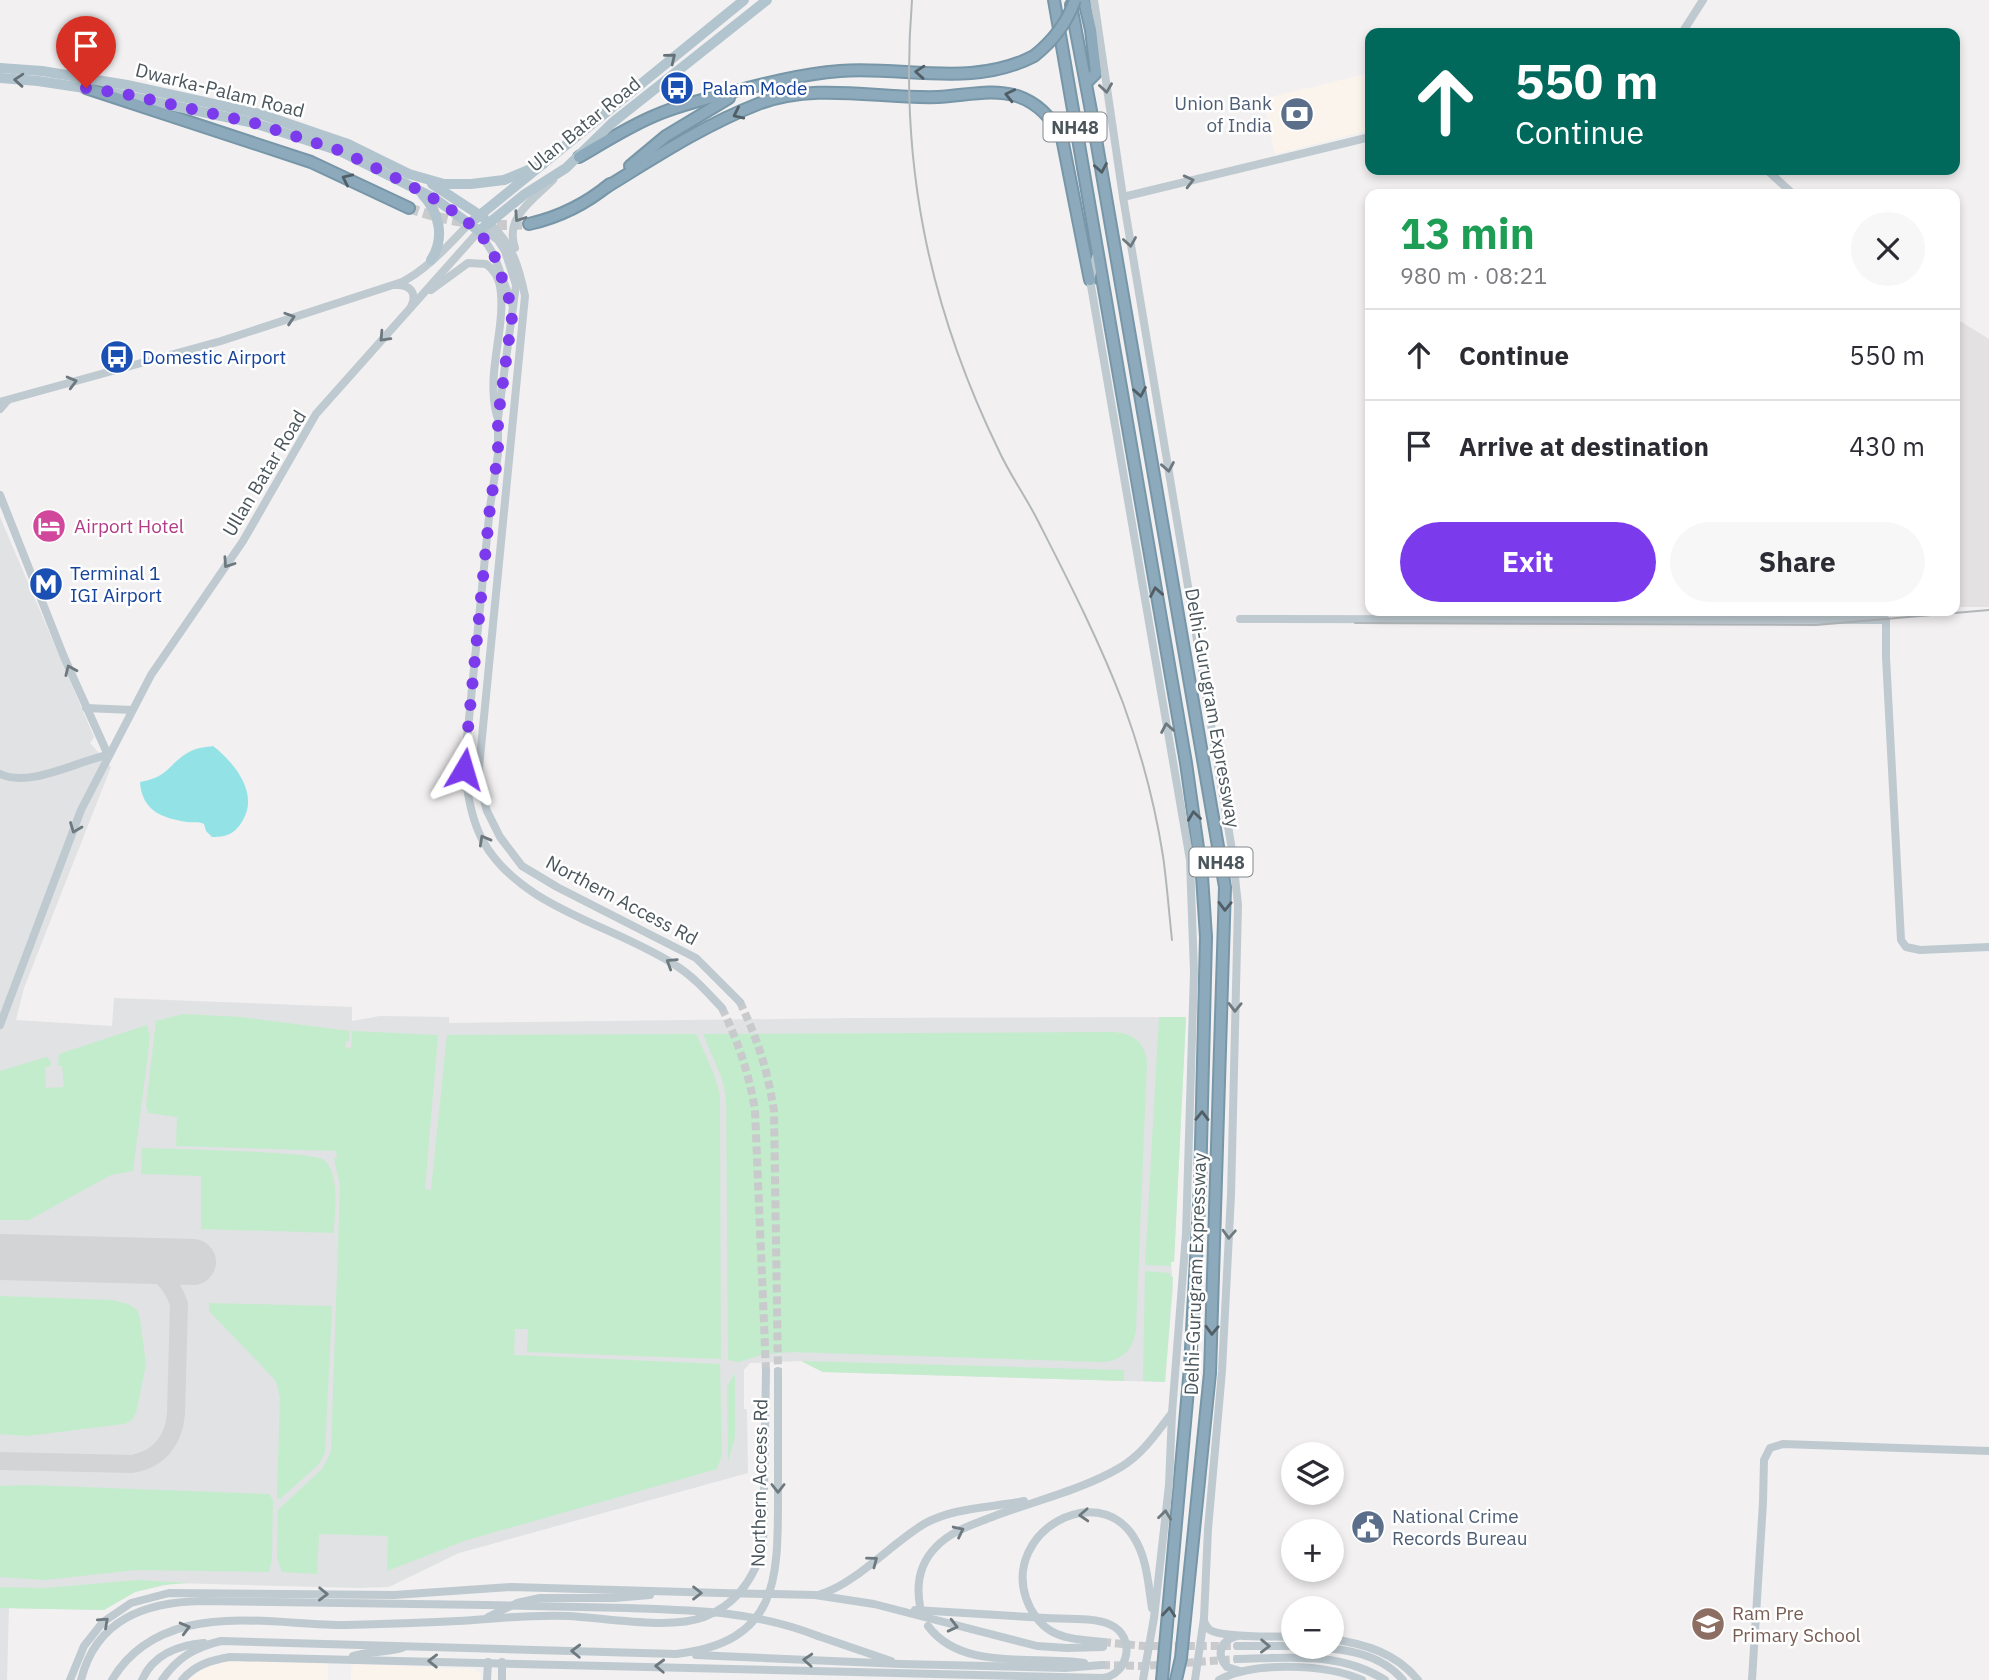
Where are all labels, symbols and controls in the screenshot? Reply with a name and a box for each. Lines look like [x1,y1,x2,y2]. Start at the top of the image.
pin [56,16,116,88]
icon: arrive [67,27,105,65]
text: 550 m [1515,49,1659,112]
one-way arrow [664,54,676,67]
icon: ahead [1400,56,1491,147]
street label: Dwarka-Palam Road [133,57,307,123]
one-way arrow [914,65,925,80]
bus stop icon: Palam Mode [658,69,696,107]
street label: Ulan Batar Road [523,71,645,177]
one-way arrow [13,72,24,87]
place label: Palam Mode [702,76,807,100]
one-way arrow [1099,82,1114,93]
one-way arrow [1004,89,1016,104]
place label: Union Bank of India [1174,91,1272,137]
bank icon: Union Bank of India [1278,95,1316,133]
one-way arrow [733,105,745,119]
text: Continue [1515,111,1644,153]
road number: NH48 [1044,112,1106,142]
one-way arrow [1093,162,1108,174]
one-way arrow [342,174,354,188]
one-way arrow [1183,174,1195,189]
text: 13 min [1400,206,1535,261]
one-way arrow [515,209,527,222]
button: close [1851,212,1925,286]
one-way arrow [1122,236,1137,248]
text: 980 m · 08:21 [1400,260,1547,290]
one-way arrow [284,312,296,326]
one-way arrow [380,329,393,342]
icon: ahead [1400,336,1438,374]
bus stop icon: Domestic Airport [98,338,136,376]
text: Continue [1459,338,1569,372]
text: 550 m [1849,338,1925,372]
place label: Domestic Airport [142,345,286,369]
one-way arrow [66,376,78,390]
one-way arrow [1132,386,1147,398]
street label: Ullan Batar Road [217,406,311,540]
icon: arrive [1400,427,1438,465]
text: Arrive at destination [1459,429,1709,463]
text: 430 m [1849,429,1925,463]
one-way arrow [1160,461,1175,473]
hotel icon: Airport Hotel [30,507,68,545]
place label: Airport Hotel [74,514,184,538]
button: Exit [1400,522,1656,602]
button: Share [1670,522,1925,602]
one-way arrow [223,555,236,568]
place label: Terminal 1 IGI Airport [70,561,162,607]
metro station icon: Terminal 1 IGI Airport [27,565,65,603]
one-way arrow [1149,586,1164,598]
street label: Delhi-Gurugram Expressway [1180,586,1246,830]
one-way arrow [64,665,78,678]
one-way arrow [1160,722,1175,733]
position arrow [427,732,501,806]
one-way arrow [1187,810,1202,822]
one-way arrow [69,821,83,833]
one-way arrow [479,835,493,848]
road number: NH48 [1190,848,1252,876]
street label: Northern Access Rd [542,850,702,950]
one-way arrow [1217,902,1233,912]
one-way arrow [666,959,679,972]
one-way arrow [1228,1002,1243,1013]
one-way arrow [1194,1111,1210,1121]
street label: Delhi-Gurugram Expressway [1179,1152,1211,1396]
one-way arrow [1222,1229,1237,1240]
one-way arrow [1204,1324,1219,1335]
street label: Northern Access Rd [746,1399,772,1567]
map controls [1281,1442,1344,1659]
button: layers [1281,1442,1344,1505]
one-way arrow [770,1483,786,1494]
place label: National Crime Records Bureau [1392,1504,1527,1550]
one-way arrow [1078,1507,1089,1522]
public building icon: National Crime Records Bureau [1349,1508,1387,1546]
one-way arrow [1158,1510,1173,1521]
button: + [1281,1519,1344,1582]
one-way arrow [952,1526,964,1540]
one-way arrow [865,1557,877,1569]
one-way arrow [693,1585,703,1601]
one-way arrow [318,1587,329,1602]
button: − [1281,1596,1344,1659]
place label: Ram Pre Primary School [1732,1601,1861,1647]
school or university icon: Ram Pre Primary School [1689,1605,1727,1643]
one-way arrow [1161,1606,1176,1617]
one-way arrow [947,1617,959,1632]
one-way arrow [96,1618,109,1630]
one-way arrow [179,1621,191,1636]
one-way arrow [1260,1638,1271,1654]
one-way arrow [570,1643,581,1658]
one-way arrow [427,1653,438,1668]
one-way arrow [802,1653,813,1668]
one-way arrow [655,1659,666,1674]

